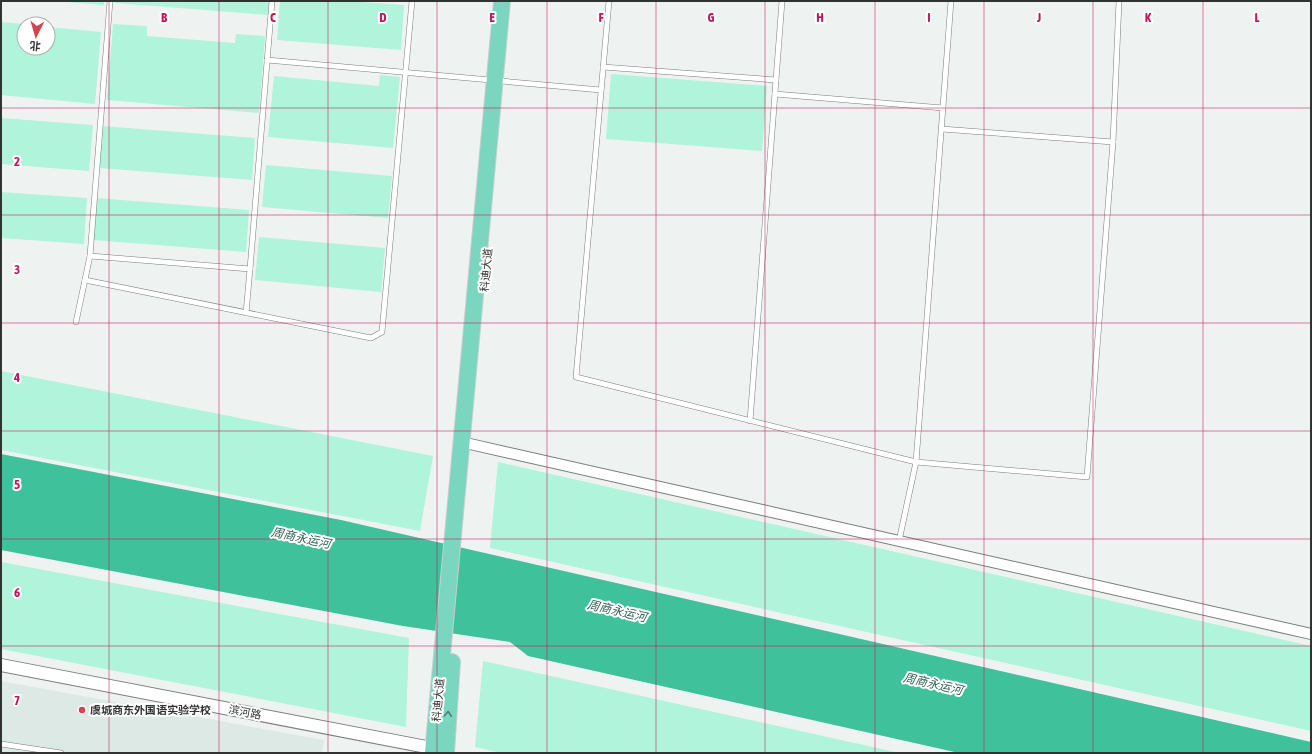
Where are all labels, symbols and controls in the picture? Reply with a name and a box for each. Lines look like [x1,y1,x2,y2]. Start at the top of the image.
text: B [161,10,168,25]
text: C [270,10,276,25]
text: D [379,10,387,25]
text: E [489,10,495,25]
text: F [598,10,604,25]
text: G [708,10,715,25]
text: H [816,10,824,25]
text: I [927,10,931,25]
text: J [1036,10,1041,25]
text: K [1145,10,1152,25]
text: L [1254,10,1260,25]
north arrow [16,16,56,56]
text: 北 [29,40,41,52]
text: 2 [14,154,20,169]
street label: 科迪大道 [478,248,494,292]
text: 3 [14,262,20,277]
text: 4 [13,370,20,385]
text: 5 [14,477,20,492]
water label: 周商永运河 [270,525,334,551]
text: 6 [14,585,20,600]
water label: 周商永运河 [586,597,650,625]
water label: 周商永运河 [902,670,966,698]
street label: 科迪大道 [430,678,446,722]
text: 7 [14,693,20,708]
street label: 滨河路 [228,703,262,721]
place label: 虞城商东外国语实验学校 [90,704,211,716]
marker: 虞城商东外国语实验学校 [77,705,87,715]
one-way arrow [444,711,453,717]

